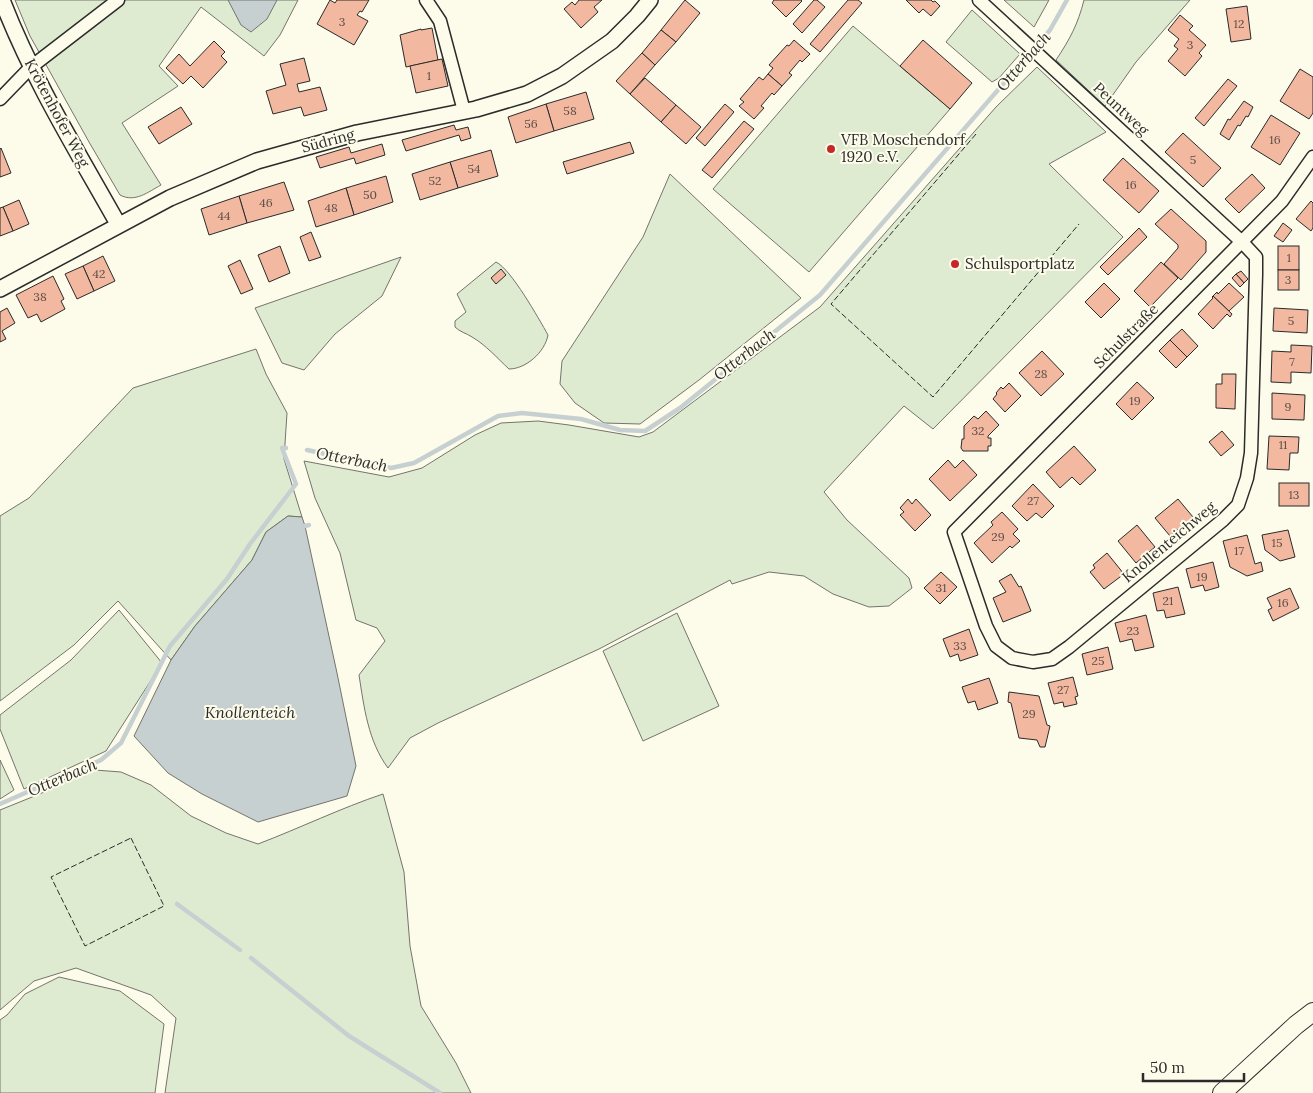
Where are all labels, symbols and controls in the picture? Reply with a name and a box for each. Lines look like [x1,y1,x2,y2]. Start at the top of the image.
house number: 3 [339,14,346,29]
house number: 12 [1234,16,1244,31]
water label: Otterbach [992,27,1054,95]
house number: 3 [1187,37,1194,52]
street label: Krötenhofer Weg [21,55,94,171]
house number: 1 [427,68,431,83]
street label: Peuntweg [1090,78,1154,140]
house number: 58 [563,103,577,118]
house number: 56 [524,116,538,131]
street label: Südring [299,124,357,157]
place label: VFB Moschendorf 1920 e.V. [840,130,966,166]
house number: 16 [1269,132,1281,147]
marker: VFB Moschendorf 1920 e.V. [825,143,837,155]
house number: 5 [1190,152,1196,167]
house number: 54 [467,161,481,176]
house number: 52 [429,173,441,188]
house number: 16 [1125,177,1137,192]
house number: 50 [363,187,377,202]
house number: 46 [259,195,273,210]
house number: 48 [324,200,338,215]
house number: 44 [217,208,231,223]
house number: 1 [1287,250,1291,265]
place label: Schulsportplatz [965,254,1075,273]
marker: Schulsportplatz [949,258,961,270]
house number: 42 [93,266,105,281]
house number: 3 [1285,272,1292,287]
house number: 38 [33,289,47,304]
street label: Schulstraße [1089,299,1162,372]
house number: 5 [1288,313,1294,328]
water label: Otterbach [709,324,779,384]
house number: 7 [1289,354,1295,369]
house number: 28 [1034,366,1048,381]
house number: 19 [1129,393,1141,408]
house number: 9 [1285,399,1292,414]
house number: 32 [971,423,985,438]
house number: 11 [1279,437,1287,452]
water label: Otterbach [314,442,390,476]
house number: 13 [1288,487,1300,502]
house number: 27 [1027,493,1039,508]
street label: Knollenteichweg [1118,496,1220,586]
house number: 29 [991,529,1005,544]
house number: 15 [1272,535,1282,550]
house number: 17 [1234,543,1244,558]
house number: 19 [1196,569,1208,584]
house number: 31 [935,580,947,595]
house number: 21 [1163,593,1173,608]
house number: 16 [1277,595,1289,610]
house number: 23 [1127,623,1140,638]
house number: 33 [953,638,967,653]
house number: 25 [1092,653,1104,668]
house number: 27 [1057,682,1069,697]
water label: Knollenteich [205,702,295,722]
house number: 29 [1022,706,1036,721]
water label: Otterbach [25,754,99,800]
scale bar [1143,1050,1244,1082]
text: 50 m [1150,1058,1185,1077]

